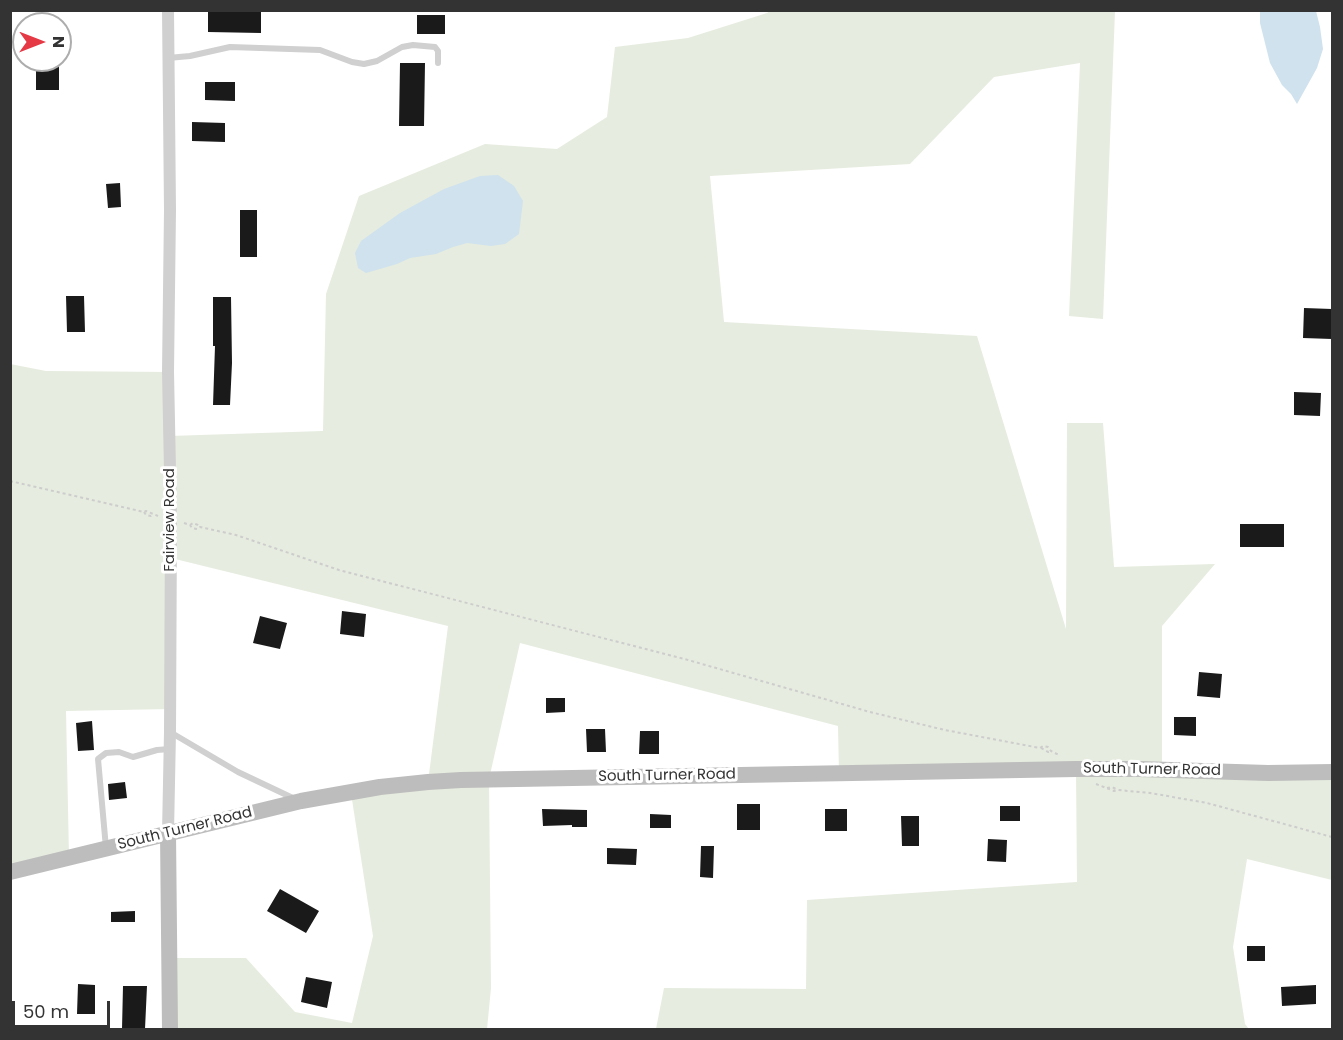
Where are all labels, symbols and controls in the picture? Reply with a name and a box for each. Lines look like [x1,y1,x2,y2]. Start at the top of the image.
north arrow [12,12,72,72]
text: N [47,36,70,48]
street label: Fairview Road [161,468,179,572]
street label: South Turner Road [1083,760,1221,780]
street label: South Turner Road [598,766,736,786]
street label: South Turner Road [116,804,254,854]
scale bar [15,989,112,1027]
text: 50 m [23,999,69,1024]

